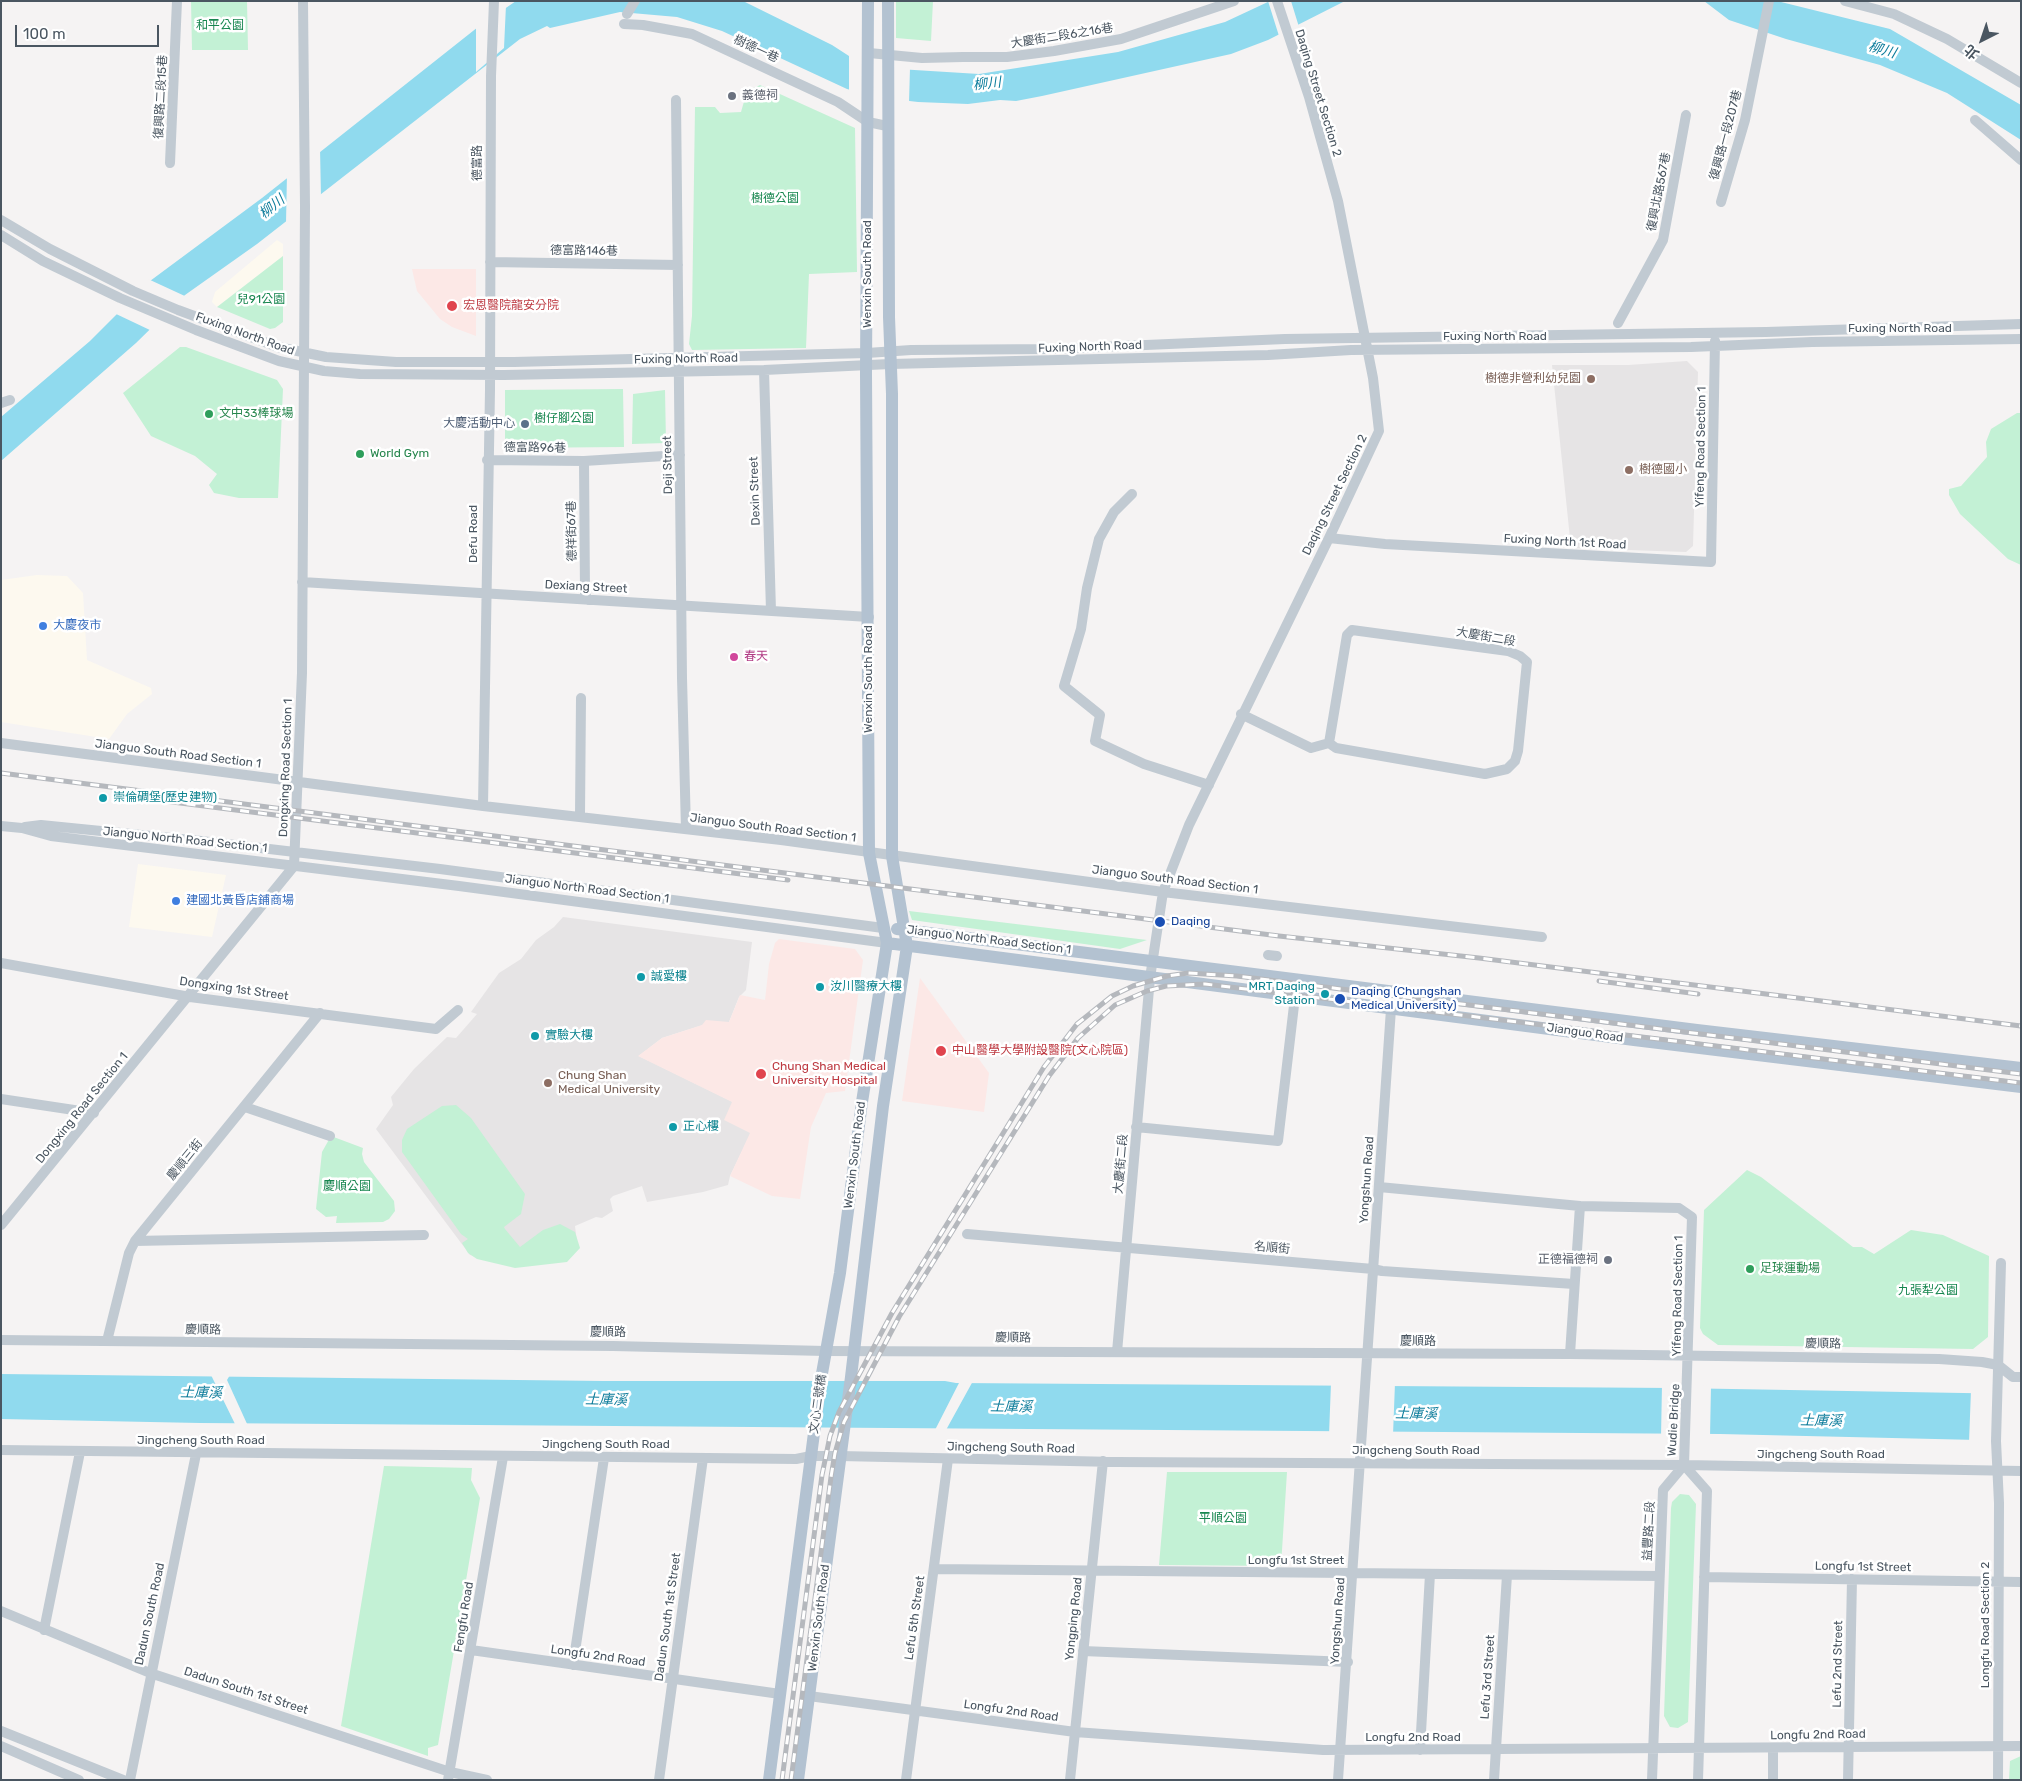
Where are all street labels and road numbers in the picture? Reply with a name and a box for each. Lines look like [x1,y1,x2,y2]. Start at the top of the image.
street label: 大慶街二段6之16巷 [1010,21,1114,51]
street label: Daqing Street Section 2 [1292,28,1344,158]
street label: 樹德一巷 [731,32,781,66]
street label: 復興路二段15巷 [152,55,170,139]
street label: 復興路一段207巷 [1707,88,1745,182]
street label: 德富路 [471,145,485,181]
street label: 復興北路567巷 [1644,151,1674,233]
street label: Wenxin South Road [861,220,875,328]
street label: 德富路146巷 [550,243,618,259]
street label: Fuxing North Road [194,309,296,359]
street label: Fuxing North Road [1848,322,1952,336]
street label: Fuxing North Road [1443,330,1547,344]
street label: Fuxing North Road [1038,338,1142,356]
street label: Fuxing North Road [634,351,738,367]
street label: Yifeng Road Section 1 [1693,386,1709,508]
street label: Daqing Street Section 2 [1299,432,1371,558]
street label: Deji Street [660,436,676,494]
street label: 德富路96巷 [504,440,566,456]
street label: Dexin Street [747,456,763,526]
street label: 德祥街67巷 [564,500,580,562]
street label: Defu Road [467,505,481,563]
street label: Fuxing North 1st Road [1503,532,1627,552]
street label: Dexiang Street [544,578,628,596]
street label: Wenxin South Road [862,625,876,733]
street label: 大慶街二段 [1455,625,1517,649]
street label: Dongxing Road Section 1 [276,699,296,837]
street label: Jianguo South Road Section 1 [94,737,262,771]
street label: Jianguo South Road Section 1 [689,811,857,845]
street label: Jianguo North Road Section 1 [102,824,268,856]
street label: Jianguo South Road Section 1 [1091,863,1259,897]
street label: Jianguo North Road Section 1 [504,872,670,906]
street label: Jianguo North Road Section 1 [906,923,1072,957]
street label: Dongxing 1st Street [179,974,289,1004]
street label: Jianguo Road [1546,1021,1624,1045]
street label: Dongxing Road Section 1 [33,1050,131,1166]
street label: Wenxin South Road [841,1101,869,1209]
street label: 大慶街二段 [1111,1133,1131,1195]
street label: Yongshun Road [1357,1136,1377,1224]
street label: 慶順三街 [164,1137,206,1183]
street label: Yifeng Road Section 1 [1670,1235,1686,1357]
street label: 名順街 [1253,1239,1291,1257]
street label: 慶順路 [185,1322,221,1338]
street label: 慶順路 [590,1326,626,1340]
street label: 慶順路 [995,1330,1031,1346]
street label: 慶順路 [1400,1335,1436,1349]
street label: 慶順路 [1805,1336,1841,1352]
street label: 文心二號橋 [807,1373,829,1435]
street label: Wudie Bridge [1665,1383,1683,1457]
street label: Jingcheng South Road [137,1434,265,1448]
street label: Jingcheng South Road [542,1438,670,1452]
street label: Jingcheng South Road [947,1440,1075,1456]
street label: Jingcheng South Road [1352,1444,1480,1458]
street label: Jingcheng South Road [1757,1448,1885,1462]
street label: 益豐路二段 [1640,1501,1658,1561]
street label: Dadun South 1st Street [652,1552,684,1682]
street label: Longfu 1st Street [1248,1554,1344,1568]
street label: Longfu 1st Street [1815,1559,1911,1575]
street label: Dadun South Road [132,1561,168,1667]
street label: Longfu Road Section 2 [1979,1562,1993,1688]
street label: Wenxin South Road [805,1564,833,1672]
street label: Lefu 5th Street [902,1575,928,1661]
street label: Yongping Road [1062,1577,1086,1661]
street label: Yongshun Road [1328,1577,1348,1665]
street label: Fengfu Road [451,1581,477,1653]
street label: Lefu 2nd Street [1830,1620,1846,1708]
street label: Lefu 3rd Street [1478,1634,1498,1720]
street label: Longfu 2nd Road [550,1642,646,1670]
street label: Dadun South 1st Street [182,1664,310,1718]
street label: Longfu 2nd Road [963,1697,1059,1725]
street label: Longfu 2nd Road [1770,1727,1866,1743]
street label: Longfu 2nd Road [1365,1731,1461,1745]

